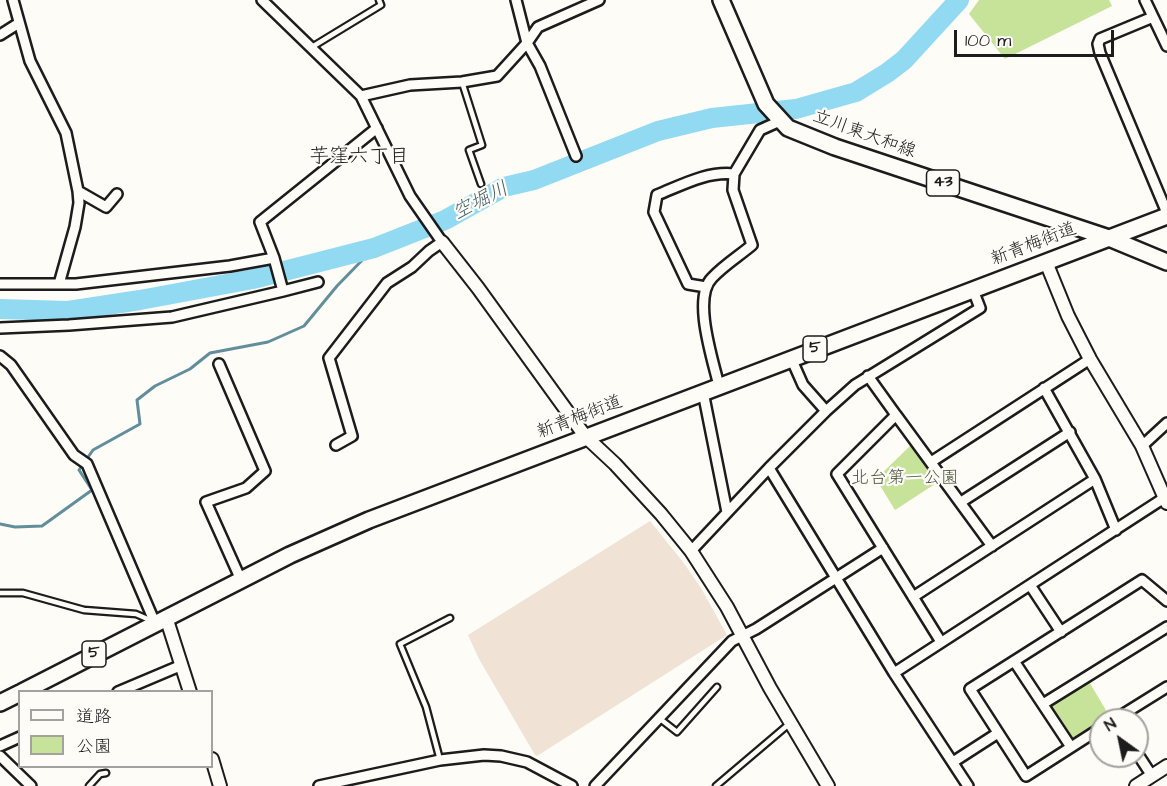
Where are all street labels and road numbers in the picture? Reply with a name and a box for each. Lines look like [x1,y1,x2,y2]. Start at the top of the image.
street label: 立川東大和線 [810,106,918,164]
road number: 43 [926,170,960,196]
street label: 新青梅街道 [988,219,1080,271]
road number: 5 [803,336,827,362]
street label: 新青梅街道 [534,392,626,444]
road number: 5 [82,641,106,667]

